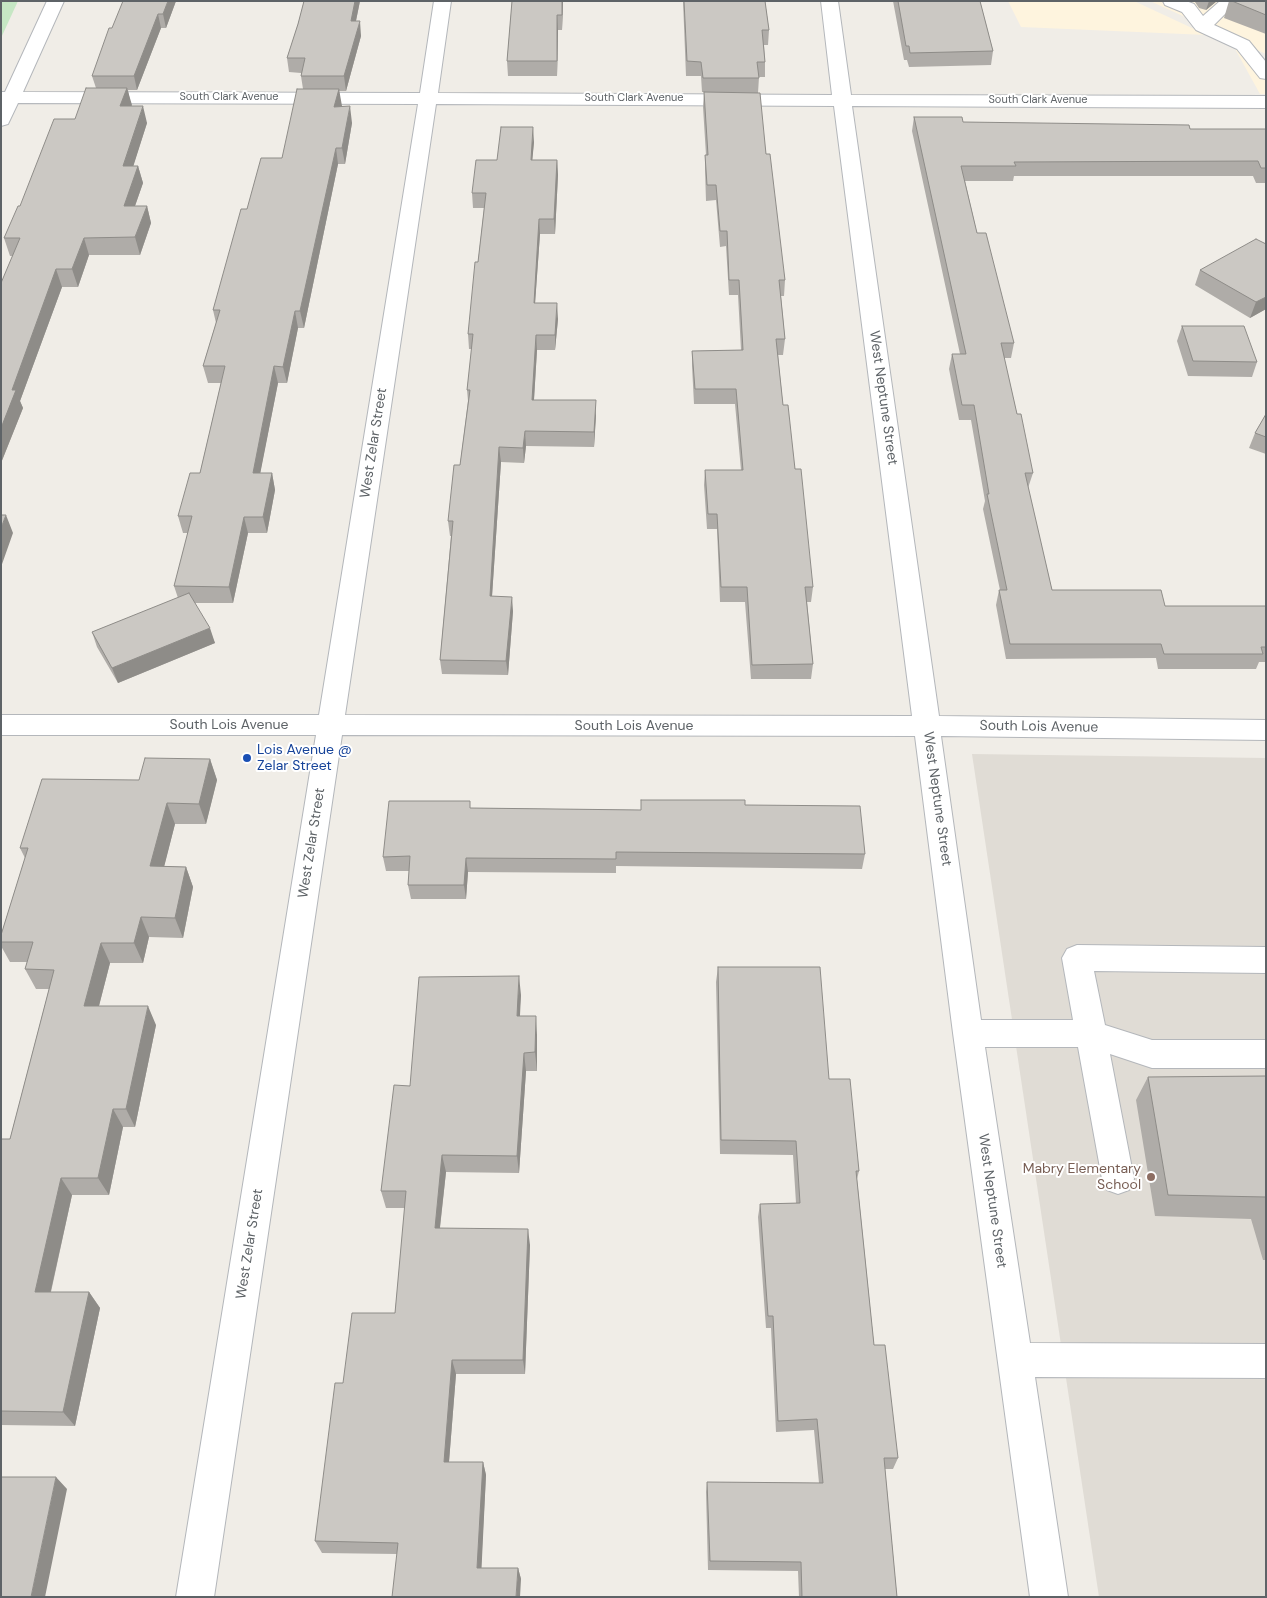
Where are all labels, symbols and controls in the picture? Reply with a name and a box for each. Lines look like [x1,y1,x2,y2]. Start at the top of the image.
street label: South Clark Avenue [179,90,279,104]
street label: South Clark Avenue [584,91,684,105]
street label: South Clark Avenue [988,93,1088,107]
street label: West Neptune Street [865,330,901,466]
street label: West Zelar Street [357,387,391,499]
street label: South Lois Avenue [170,717,288,733]
street label: South Lois Avenue [575,718,693,734]
street label: South Lois Avenue [979,718,1099,736]
street label: West Neptune Street [919,731,955,867]
place label: Lois Avenue @ Zelar Street [257,742,352,774]
marker: Lois Avenue @ Zelar Street [241,752,253,764]
street label: West Zelar Street [295,787,329,899]
street label: West Neptune Street [974,1133,1010,1269]
place label: Mabry Elementary School [1023,1161,1141,1194]
marker: Mabry Elementary School [1145,1171,1157,1183]
street label: West Zelar Street [233,1188,267,1300]

